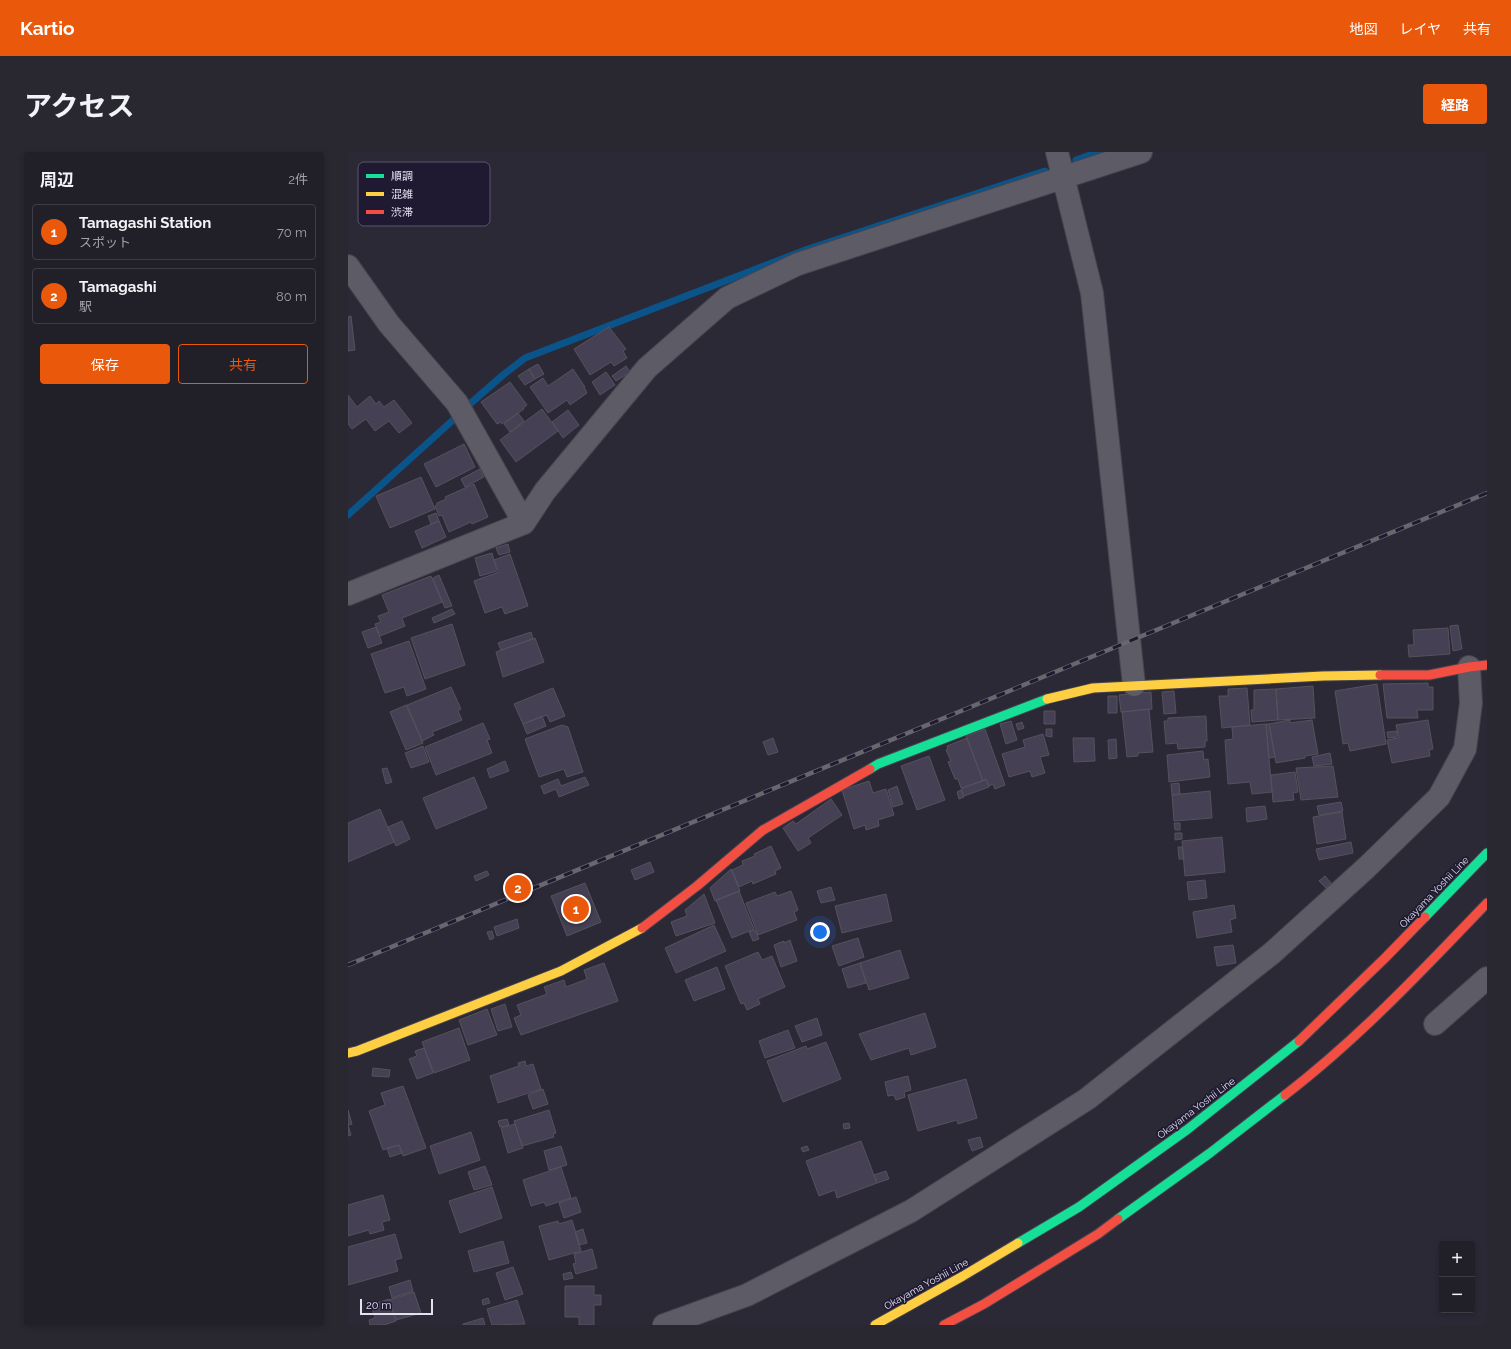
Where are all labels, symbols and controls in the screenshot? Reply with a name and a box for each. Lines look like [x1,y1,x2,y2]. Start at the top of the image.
text: Kartio [20,17,75,39]
text: 地図 [1349,21,1377,37]
text: レイヤ [1399,21,1441,37]
text: 共有 [1463,21,1491,37]
button: 経路 [1423,84,1487,124]
text: アクセス [24,90,135,123]
legend [358,162,490,226]
text: 周辺 [40,170,74,190]
text: 順調 [391,170,413,183]
text: 2件 [288,172,308,187]
text: 混雑 [391,188,413,201]
text: 渋滞 [391,206,413,219]
text: Tamagashi Station [79,214,211,232]
text: 1 [51,225,57,240]
text: 70 m [277,225,307,240]
text: スポット [79,235,131,250]
text: Tamagashi [79,278,157,296]
text: 2 [50,289,58,304]
text: 80 m [276,289,307,304]
text: 駅 [79,299,92,314]
button: 保存 [40,344,170,384]
button: 共有 [178,344,308,384]
street label: Okayama Yoshii Line [1397,854,1471,930]
pin: 2 [505,873,531,903]
pin: 1 [563,894,589,924]
your location [810,922,830,942]
street label: Okayama Yoshii Line [1155,1075,1237,1141]
map controls [1439,1241,1475,1313]
button: + [1439,1241,1475,1277]
street label: Okayama Yoshii Line [882,1256,970,1312]
button: − [1439,1277,1475,1313]
scale bar [360,1297,433,1316]
text: 20 m [366,1299,391,1312]

